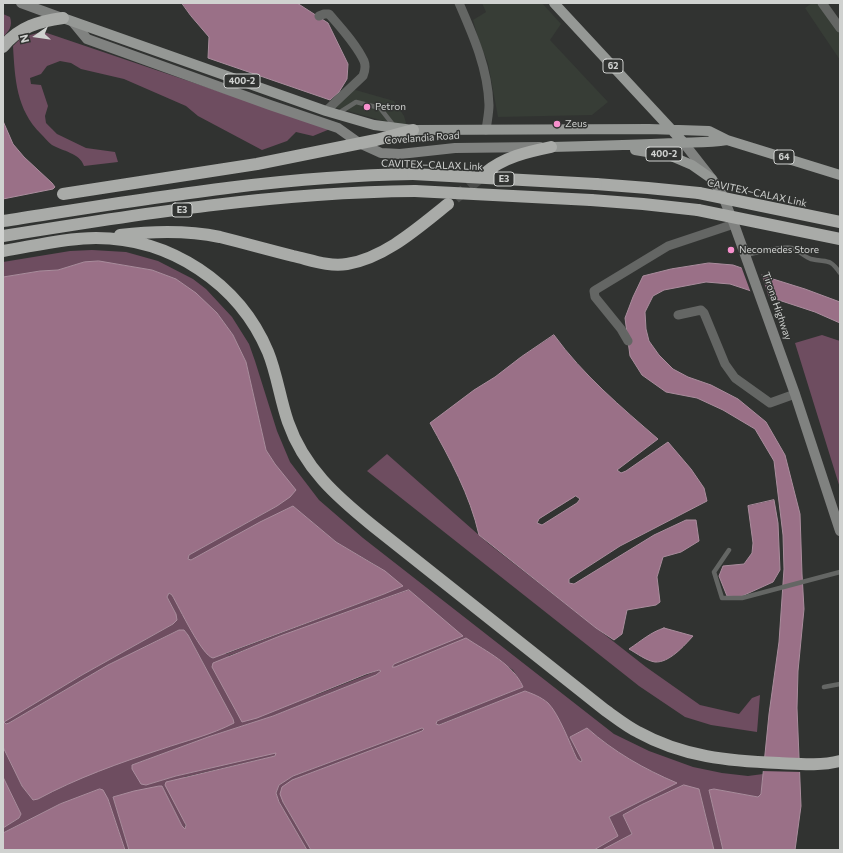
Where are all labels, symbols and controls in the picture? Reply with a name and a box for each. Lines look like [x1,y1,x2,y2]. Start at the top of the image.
north arrow [16,16,56,56]
text: N [17,33,31,44]
road number: 62 [603,59,623,73]
road number: 400-2 [224,74,260,88]
place label: Petron [375,101,406,113]
marker: Petron [362,102,372,112]
place label: Zeus [565,118,587,130]
marker: Zeus [552,119,562,129]
street label: Covelandia Road [384,129,460,147]
road number: 400-2 [646,147,682,161]
road number: 64 [774,150,794,164]
street label: CAVITEX–CALAX Link [381,157,483,173]
road number: E3 [494,172,514,186]
street label: CAVITEX–CALAX Link [706,177,808,209]
road number: E3 [172,203,192,217]
place label: Necomedes Store [739,244,819,256]
marker: Necomedes Store [726,245,736,255]
street label: Tirona Highway [760,271,794,341]

